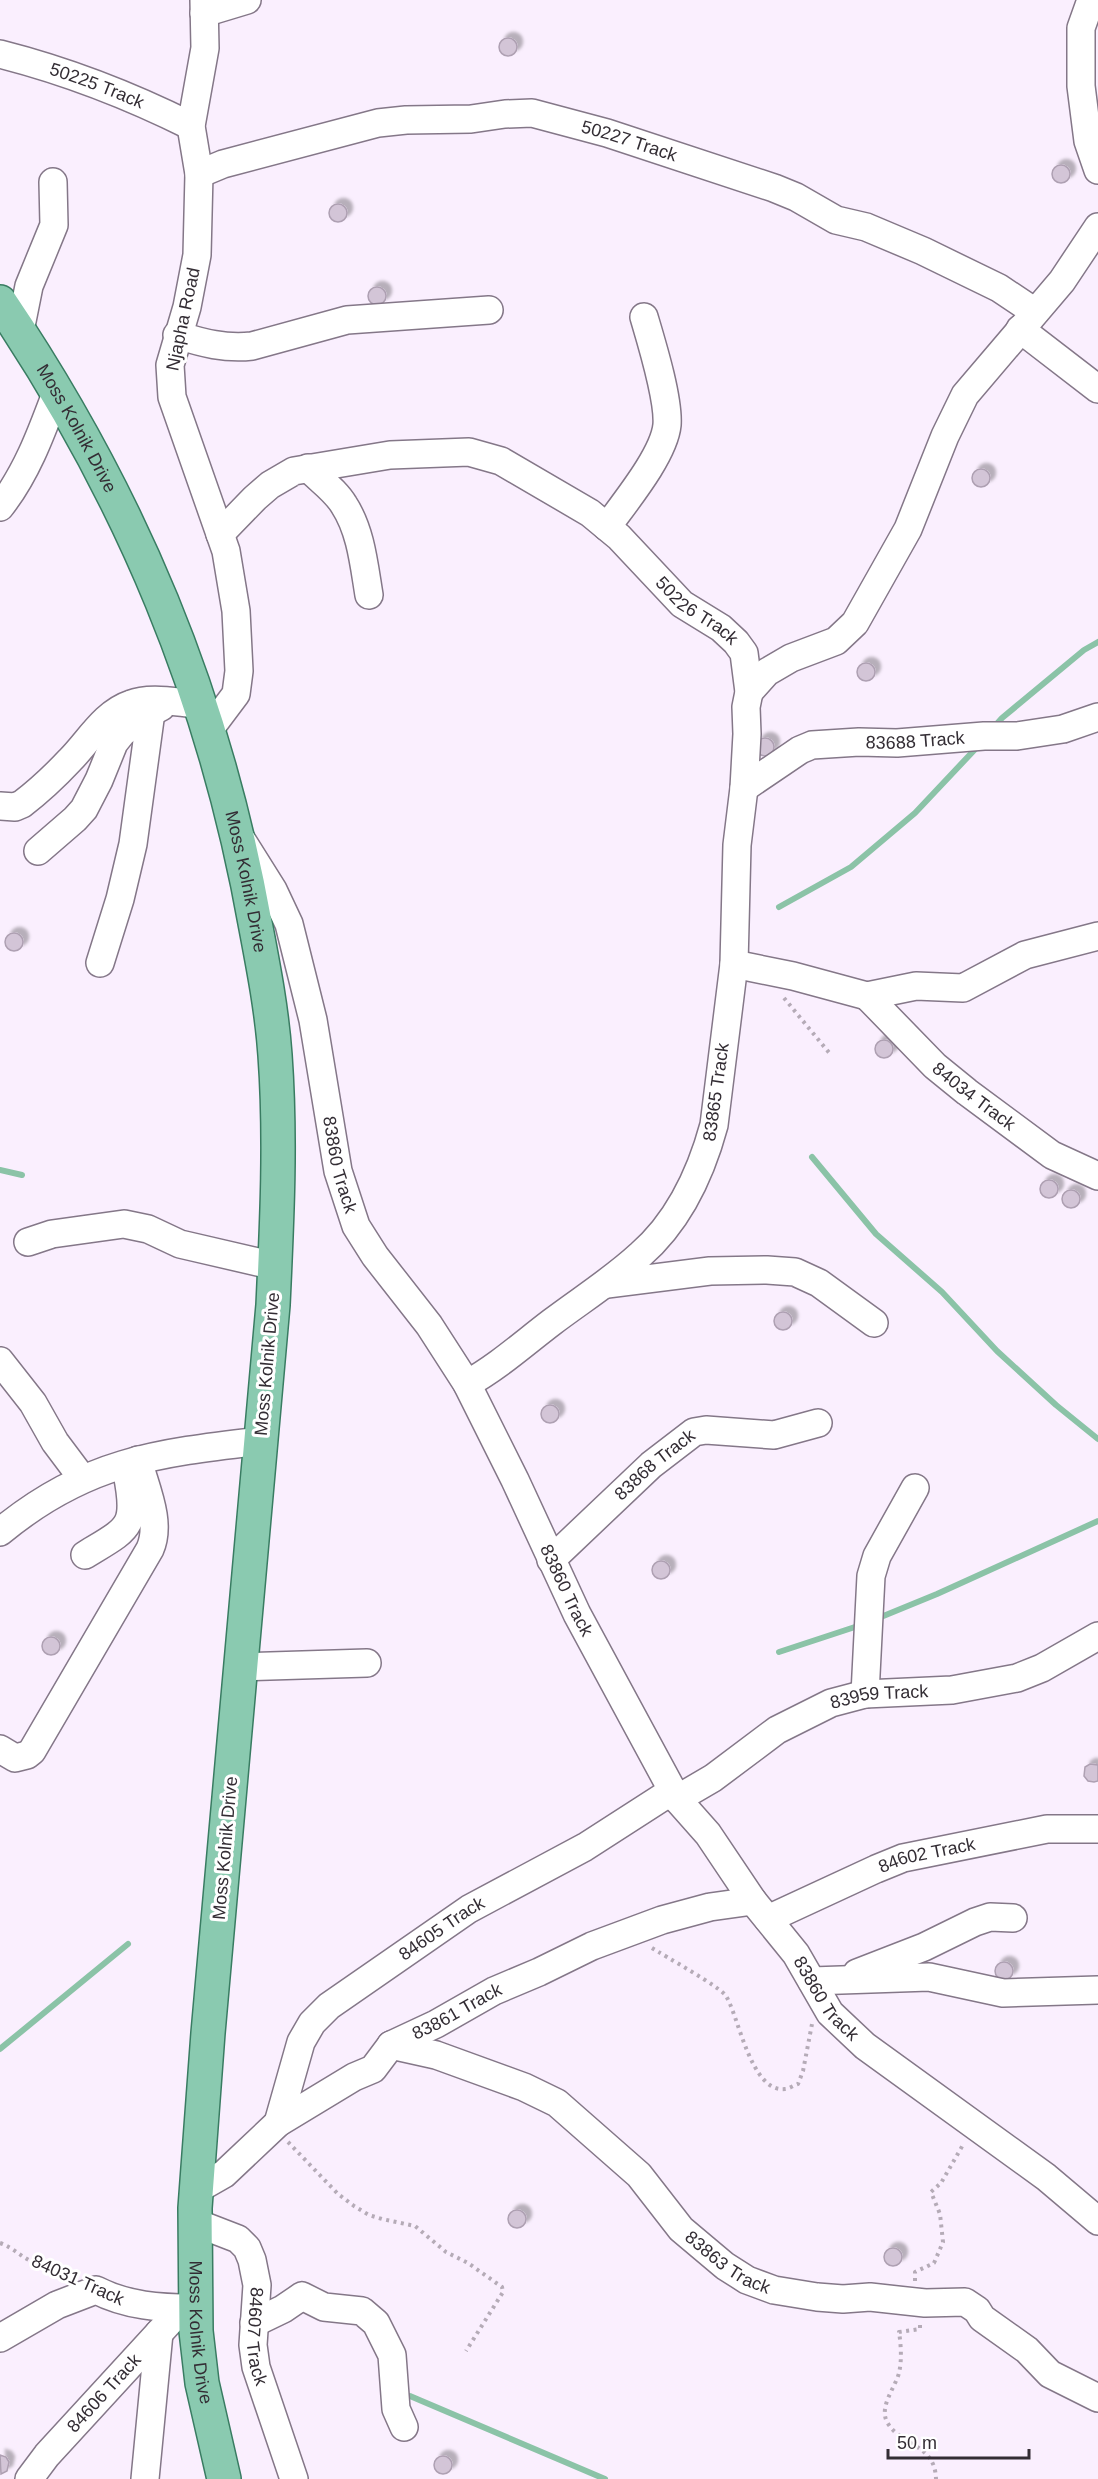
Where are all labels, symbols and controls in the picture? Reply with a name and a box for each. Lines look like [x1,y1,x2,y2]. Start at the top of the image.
street label: 50225 Track [47,59,148,113]
street label: 50227 Track [579,117,680,166]
street label: Njapha Road [162,266,204,372]
street label: Moss Kolnik Drive [33,361,121,496]
street label: 50226 Track [652,573,743,649]
street label: 83688 Track [865,728,966,753]
street label: Moss Kolnik Drive [221,809,270,954]
street label: 83865 Track [699,1041,733,1142]
street label: 84034 Track [929,1058,1020,1135]
street label: 83860 Track [319,1115,361,1217]
street label: Moss Kolnik Drive [251,1291,283,1437]
street label: 83868 Track [610,1424,700,1504]
street label: 83860 Track [536,1541,597,1640]
street label: 83959 Track [828,1681,930,1713]
street label: Moss Kolnik Drive [209,1775,241,1921]
street label: 84602 Track [875,1834,978,1877]
street label: 84605 Track [395,1892,489,1965]
street label: 83860 Track [790,1953,863,2045]
street label: 83861 Track [409,1979,505,2044]
street label: 83863 Track [681,2227,774,2298]
street label: 84031 Track [29,2251,128,2310]
street label: Moss Kolnik Drive [185,2260,216,2406]
street label: 84607 Track [243,2286,272,2389]
street label: 84606 Track [63,2349,145,2436]
scale bar [888,2422,1029,2460]
text: 50 m [897,2433,937,2453]

